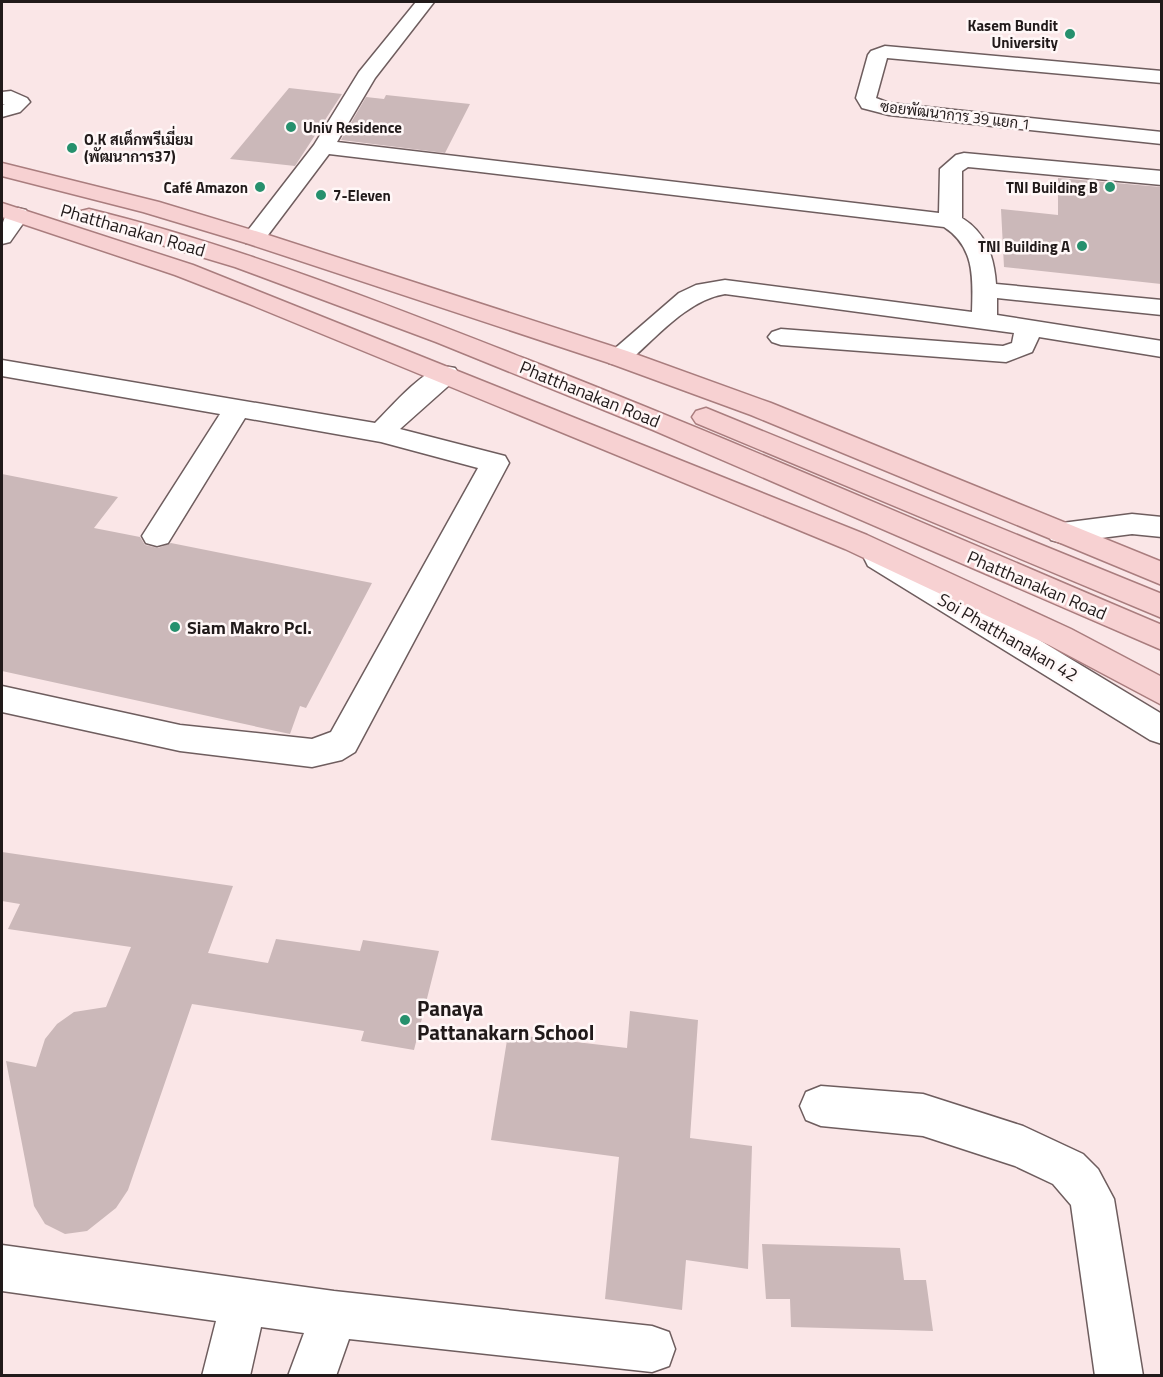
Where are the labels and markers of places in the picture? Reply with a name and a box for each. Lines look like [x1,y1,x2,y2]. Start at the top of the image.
place label: Kasem Bundit University [968,14,1059,54]
marker: Kasem Bundit University [1063,27,1077,41]
place label: Univ Residence [303,116,402,139]
marker: Univ Residence [284,120,298,134]
place label: O.K สเต็กพรีเมี่ยม (พัฒนาการ37) [84,125,193,168]
marker: O.K สเต็กพรีเมี่ยม (พัฒนาการ37) [65,141,79,155]
place label: Café Amazon [164,176,248,199]
place label: TNI Building B [1006,176,1098,199]
marker: Café Amazon [253,180,267,194]
marker: TNI Building B [1103,180,1117,194]
place label: 7-Eleven [333,184,391,207]
marker: 7-Eleven [314,188,328,202]
place label: TNI Building A [978,235,1070,258]
marker: TNI Building A [1075,239,1089,253]
place label: Siam Makro Pcl. [187,614,312,641]
marker: Siam Makro Pcl. [168,620,182,634]
place label: Panaya Pattanakarn School [417,992,594,1048]
marker: Panaya Pattanakarn School [398,1013,412,1027]

